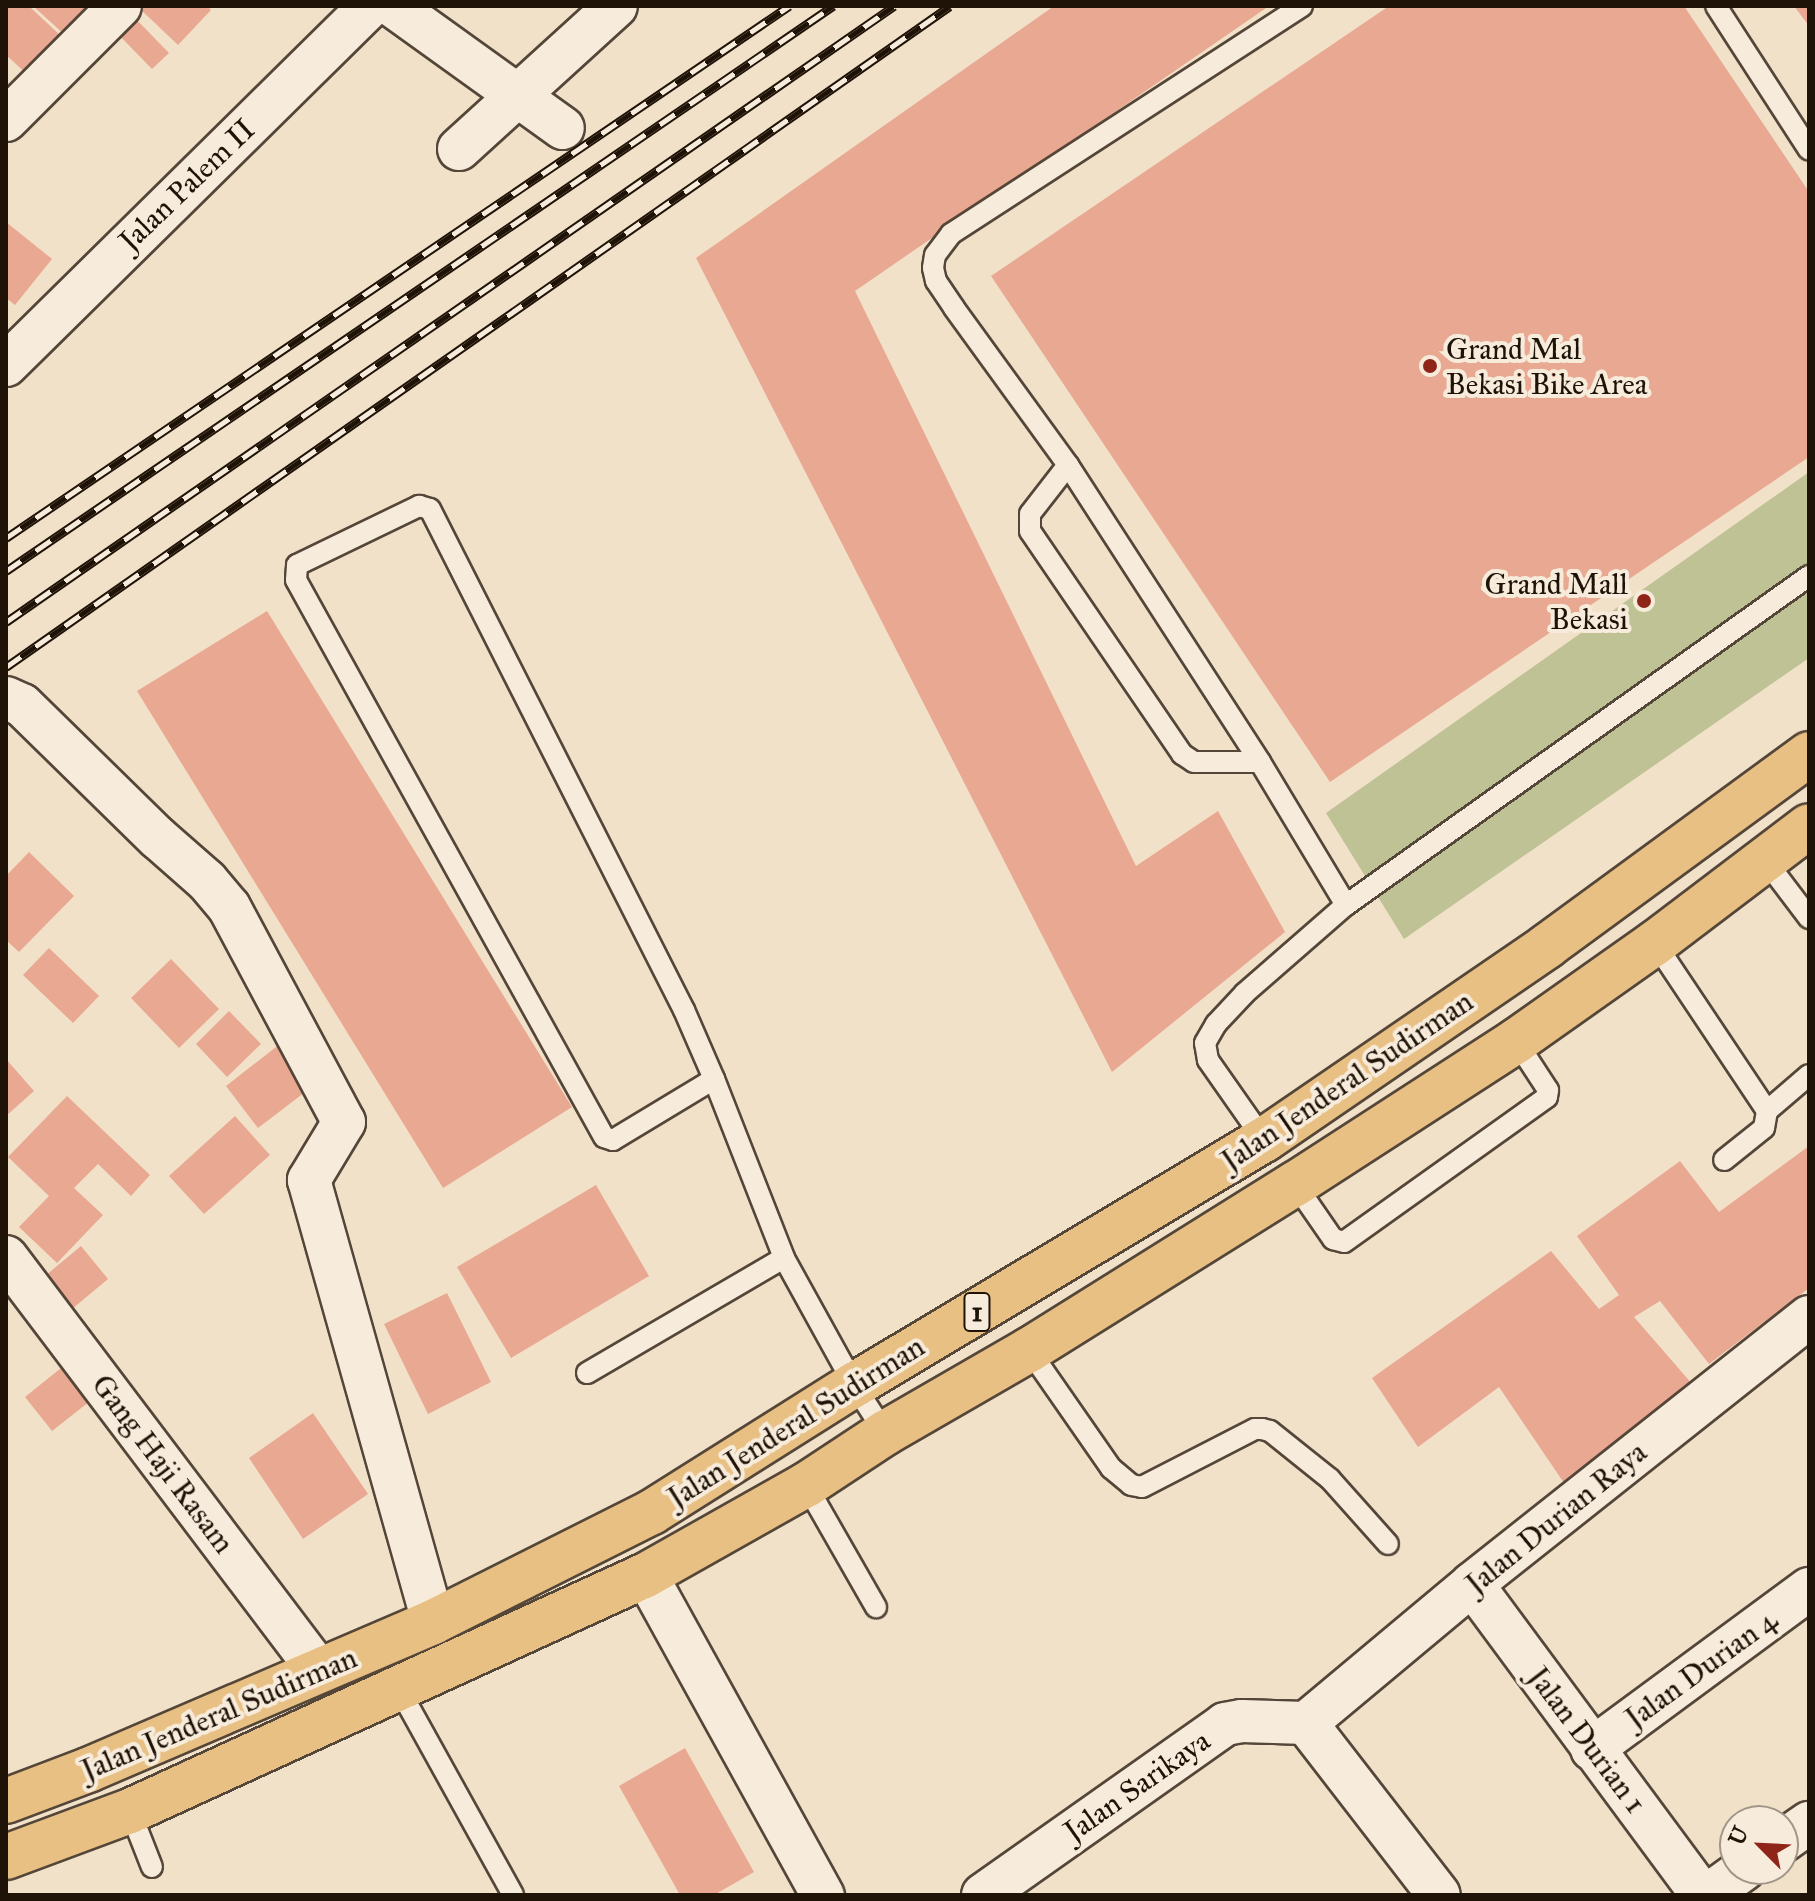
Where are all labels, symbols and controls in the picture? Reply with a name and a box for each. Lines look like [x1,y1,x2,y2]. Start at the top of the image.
street label: Jalan Palem II [112,111,262,259]
place label: Grand Mal Bekasi Bike Area [1446,331,1647,402]
marker: Grand Mal Bekasi Bike Area [1421,357,1439,375]
place label: Grand Mall Bekasi [1485,566,1628,636]
marker: Grand Mall Bekasi [1635,592,1653,610]
street label: Jalan Jenderal Sudirman [1214,983,1480,1179]
road number: 1 [963,1288,991,1336]
street label: Jalan Jenderal Sudirman [661,1328,931,1516]
street label: Gang Haji Rasam [84,1368,242,1560]
street label: Jalan Durian Raya [1458,1434,1654,1602]
street label: Jalan Durian 4 [1618,1602,1784,1736]
street label: Jalan Jenderal Sudirman [76,1640,362,1788]
street label: Jalan Durian 1 [1520,1660,1654,1820]
street label: Jalan Sarikaya [1057,1723,1217,1849]
north arrow [1719,1805,1799,1885]
text: U [1723,1822,1754,1849]

